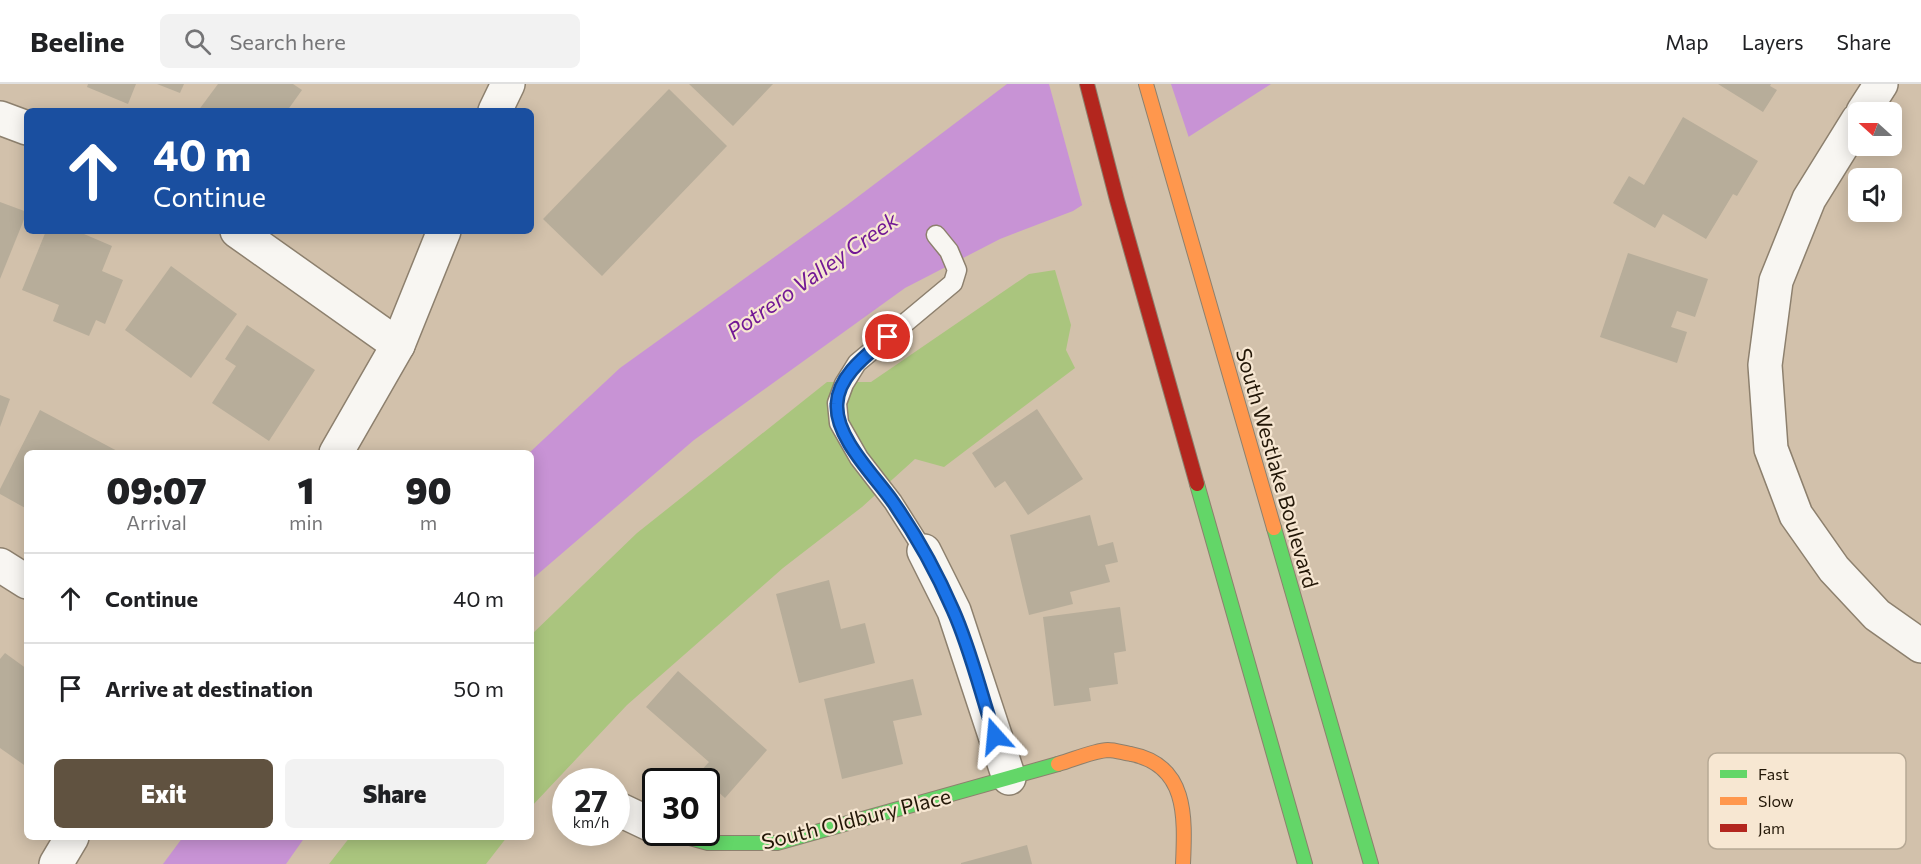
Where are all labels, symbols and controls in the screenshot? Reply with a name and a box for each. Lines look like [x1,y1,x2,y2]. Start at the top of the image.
search box [160,14,580,68]
text: Beeline [30,24,124,58]
icon: search [181,25,214,58]
text: Search here [229,28,346,55]
text: Map [1665,29,1709,54]
text: Layers [1742,29,1804,54]
text: Share [1837,29,1891,54]
north arrow [1848,102,1902,156]
map controls [1848,102,1902,222]
text: 40 m [153,128,251,180]
icon: ahead [54,132,132,210]
button: sound [1848,168,1902,222]
text: Continue [153,180,266,213]
water label: Potrero Valley Creek [721,205,904,344]
pin [862,311,913,362]
icon: arrive [871,320,904,353]
street label: South Westlake Boulevard [1232,345,1324,591]
text: 09:07 [106,467,207,511]
text: 1 [298,467,314,511]
text: 90 [405,467,452,511]
text: Arrival [126,510,187,534]
text: min [289,510,323,534]
text: m [420,510,437,534]
icon: ahead [54,582,87,615]
text: Continue [105,585,198,612]
text: 40 m [453,585,504,612]
icon: arrive [54,672,87,705]
text: Arrive at destination [105,675,313,702]
text: 50 m [454,675,504,702]
position arrow [963,704,1027,768]
legend [1708,753,1906,849]
button: Exit [54,759,273,828]
button: Share [285,759,504,828]
text: Fast [1758,764,1789,783]
speed limit sign: 30 [642,768,720,846]
text: 27 [574,781,608,818]
street label: South Oldbury Place [759,782,953,854]
text: Slow [1758,791,1794,810]
text: km/h [573,813,609,831]
text: Jam [1758,818,1785,837]

